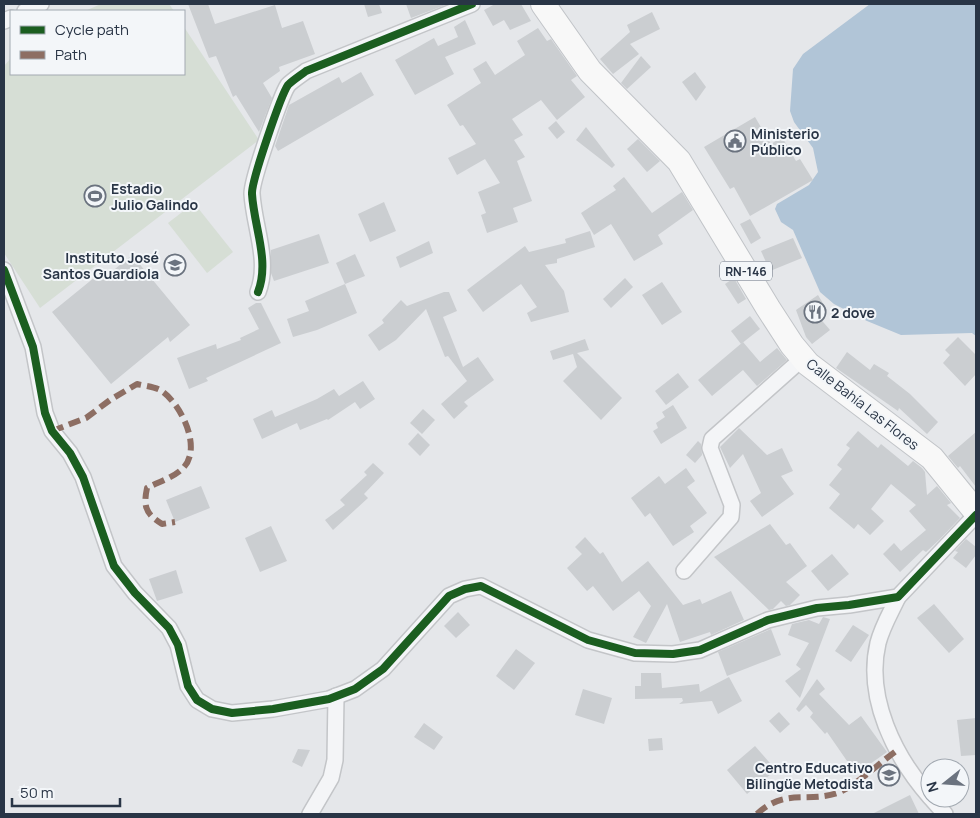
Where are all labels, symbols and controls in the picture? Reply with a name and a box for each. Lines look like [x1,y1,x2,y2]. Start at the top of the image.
legend [10,10,185,75]
text: Cycle path [55,19,129,40]
text: Path [55,44,87,65]
place label: Ministerio Público [751,124,820,159]
public building icon: Ministerio Público [723,129,747,153]
place label: Estadio Julio Galindo [111,179,199,214]
sports icon: Estadio Julio Galindo [83,184,107,208]
place label: Instituto José Santos Guardiola [43,248,159,283]
school or university icon: Instituto José Santos Guardiola [163,253,187,277]
road number: RN-146 [720,262,772,280]
restaurant icon: 2 dove [803,300,827,324]
place label: 2 dove [831,303,875,322]
street label: Calle Bahía Las Flores [803,354,923,454]
place label: Centro Educativo Bilingüe Metodista [746,758,873,793]
north arrow [920,758,970,808]
school or university icon: Centro Educativo Bilingüe Metodista [877,763,901,787]
scale bar [12,776,120,808]
text: N [922,779,943,795]
text: 50 m [20,782,54,803]

